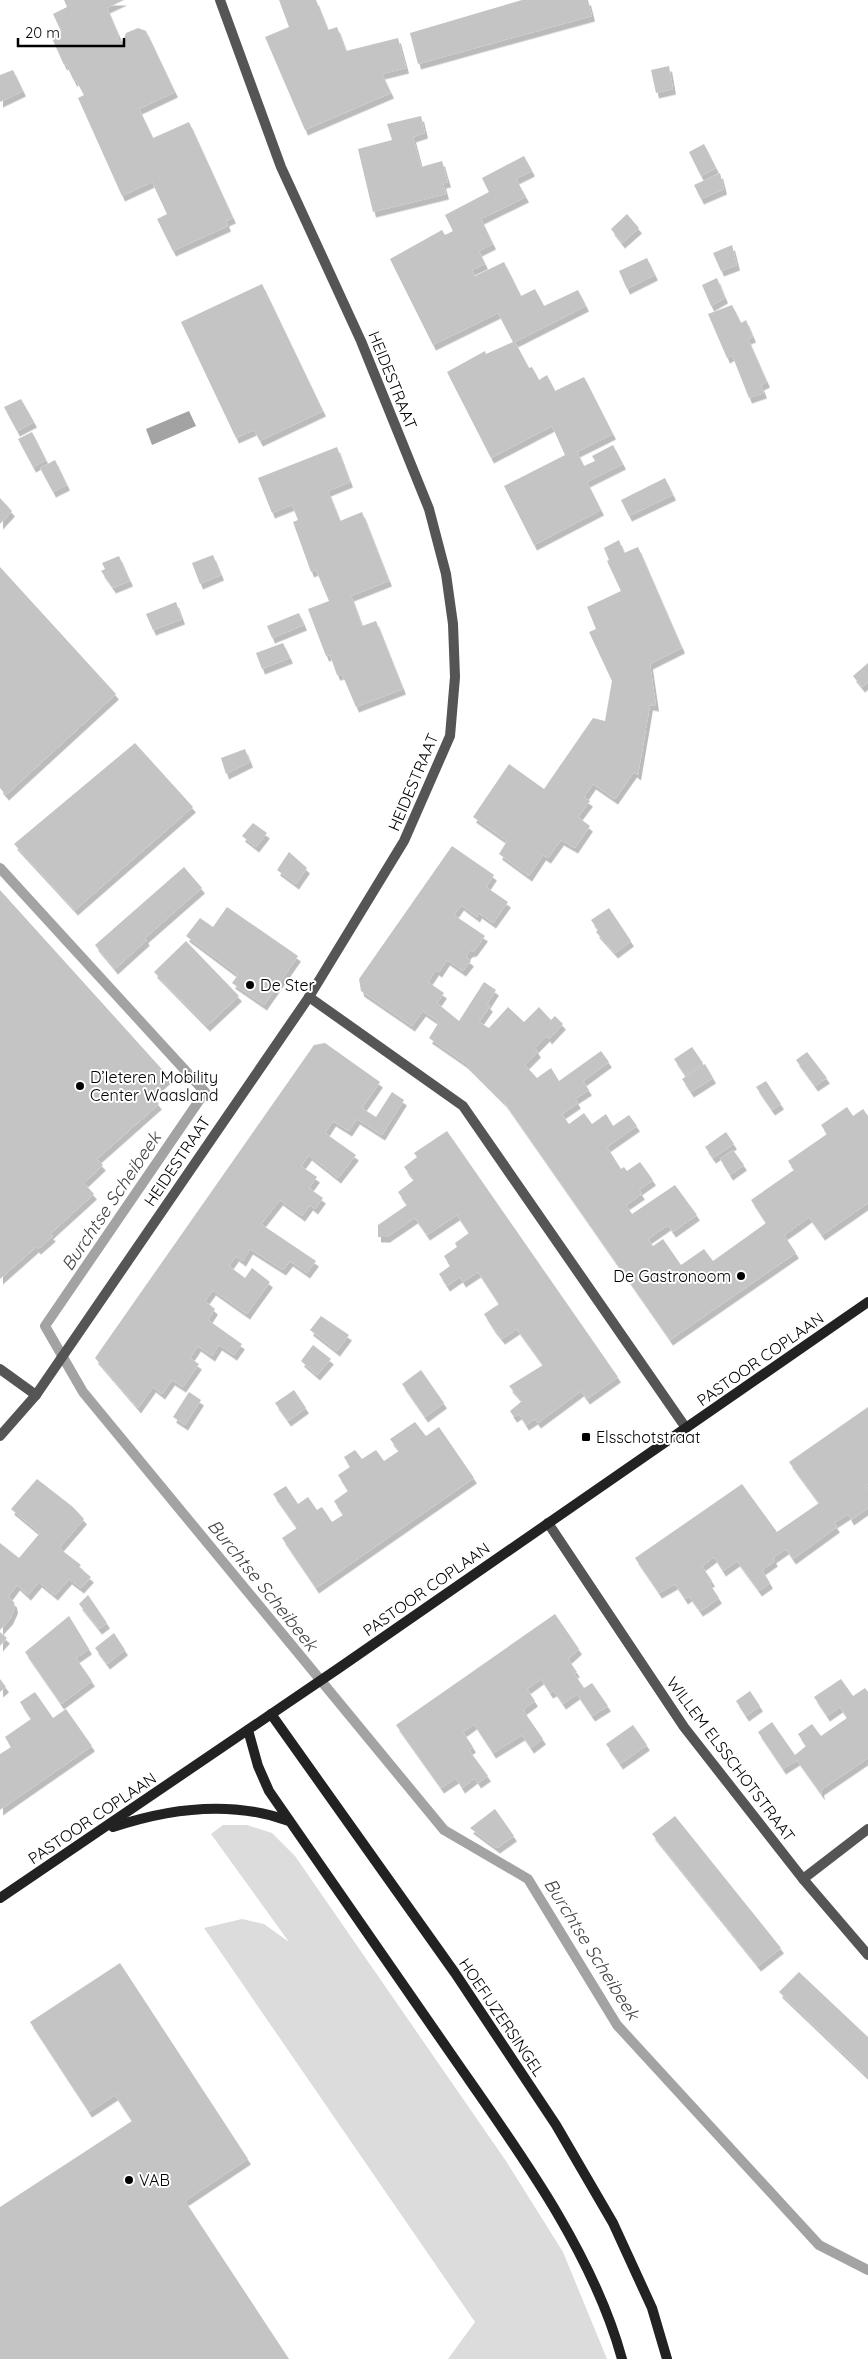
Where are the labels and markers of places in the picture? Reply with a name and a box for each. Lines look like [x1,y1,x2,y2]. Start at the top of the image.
place label: De Ster [260,975,315,995]
marker: De Ster [244,979,256,991]
place label: D’Ieteren Mobility Center Waasland [90,1067,218,1105]
marker: D’Ieteren Mobility Center Waasland [74,1080,86,1092]
place label: De Gastronoom [613,1266,731,1286]
marker: De Gastronoom [735,1270,747,1282]
place label: Elsschotstraat [596,1427,700,1447]
marker: Elsschotstraat [580,1431,592,1443]
place label: VAB [139,2170,170,2190]
marker: VAB [123,2174,135,2186]

